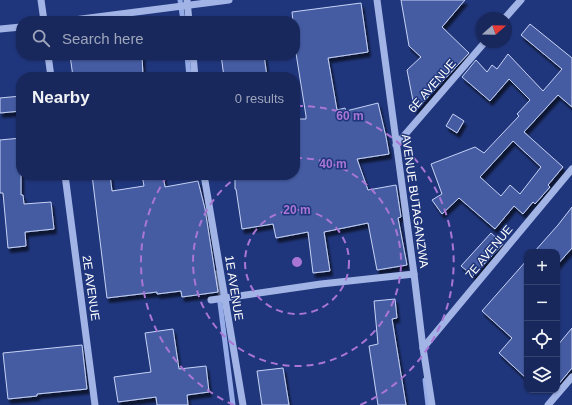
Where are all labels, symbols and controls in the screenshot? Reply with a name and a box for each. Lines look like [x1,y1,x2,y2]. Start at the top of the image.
north arrow [476,12,512,48]
search box [16,16,300,60]
icon: search [30,27,52,49]
text: Search here [62,30,144,47]
street label: 6E AVENUE [405,57,459,115]
text: Nearby [32,88,90,107]
text: 0 results [235,91,284,106]
text: 60 m [336,109,364,123]
street label: AVENUE BUTAGANZWA [399,133,431,269]
text: 40 m [319,157,347,171]
text: 20 m [283,203,311,217]
street label: 7E AVENUE [462,222,516,282]
map controls [524,249,560,393]
button: + [524,249,560,285]
street label: 2E AVENUE [79,254,103,322]
street label: 1E AVENUE [222,254,246,322]
centre of rings [290,255,304,269]
button: − [524,285,560,321]
button: locate [524,321,560,357]
button: layers [524,357,560,393]

